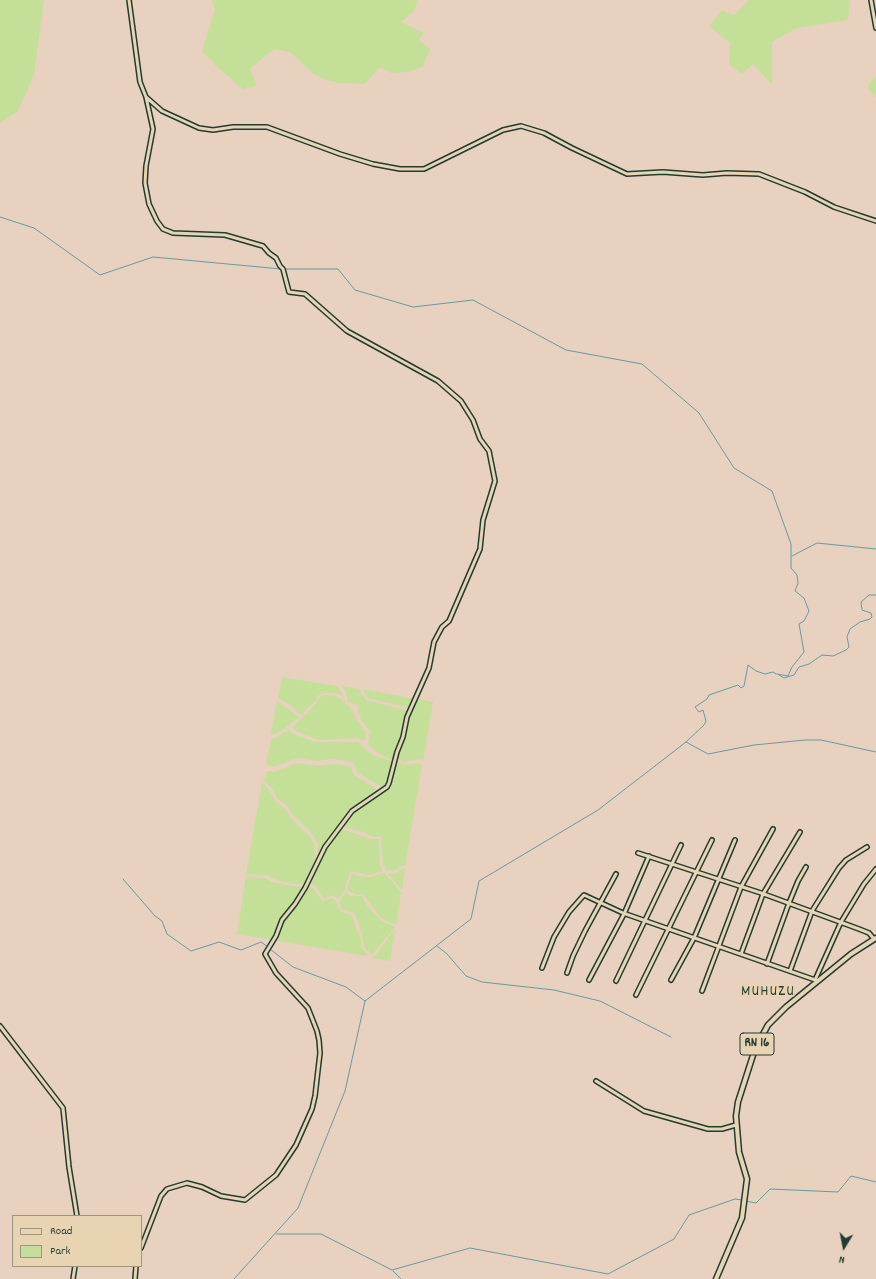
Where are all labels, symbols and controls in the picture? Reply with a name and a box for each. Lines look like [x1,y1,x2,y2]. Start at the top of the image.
district label: MUHUZU [741,983,795,1003]
road number: RN 16 [740,1033,774,1055]
legend [12,1215,142,1267]
text: Road [50,1223,72,1240]
north arrow [824,1227,864,1267]
text: Park [50,1243,70,1260]
text: N [838,1250,846,1267]

